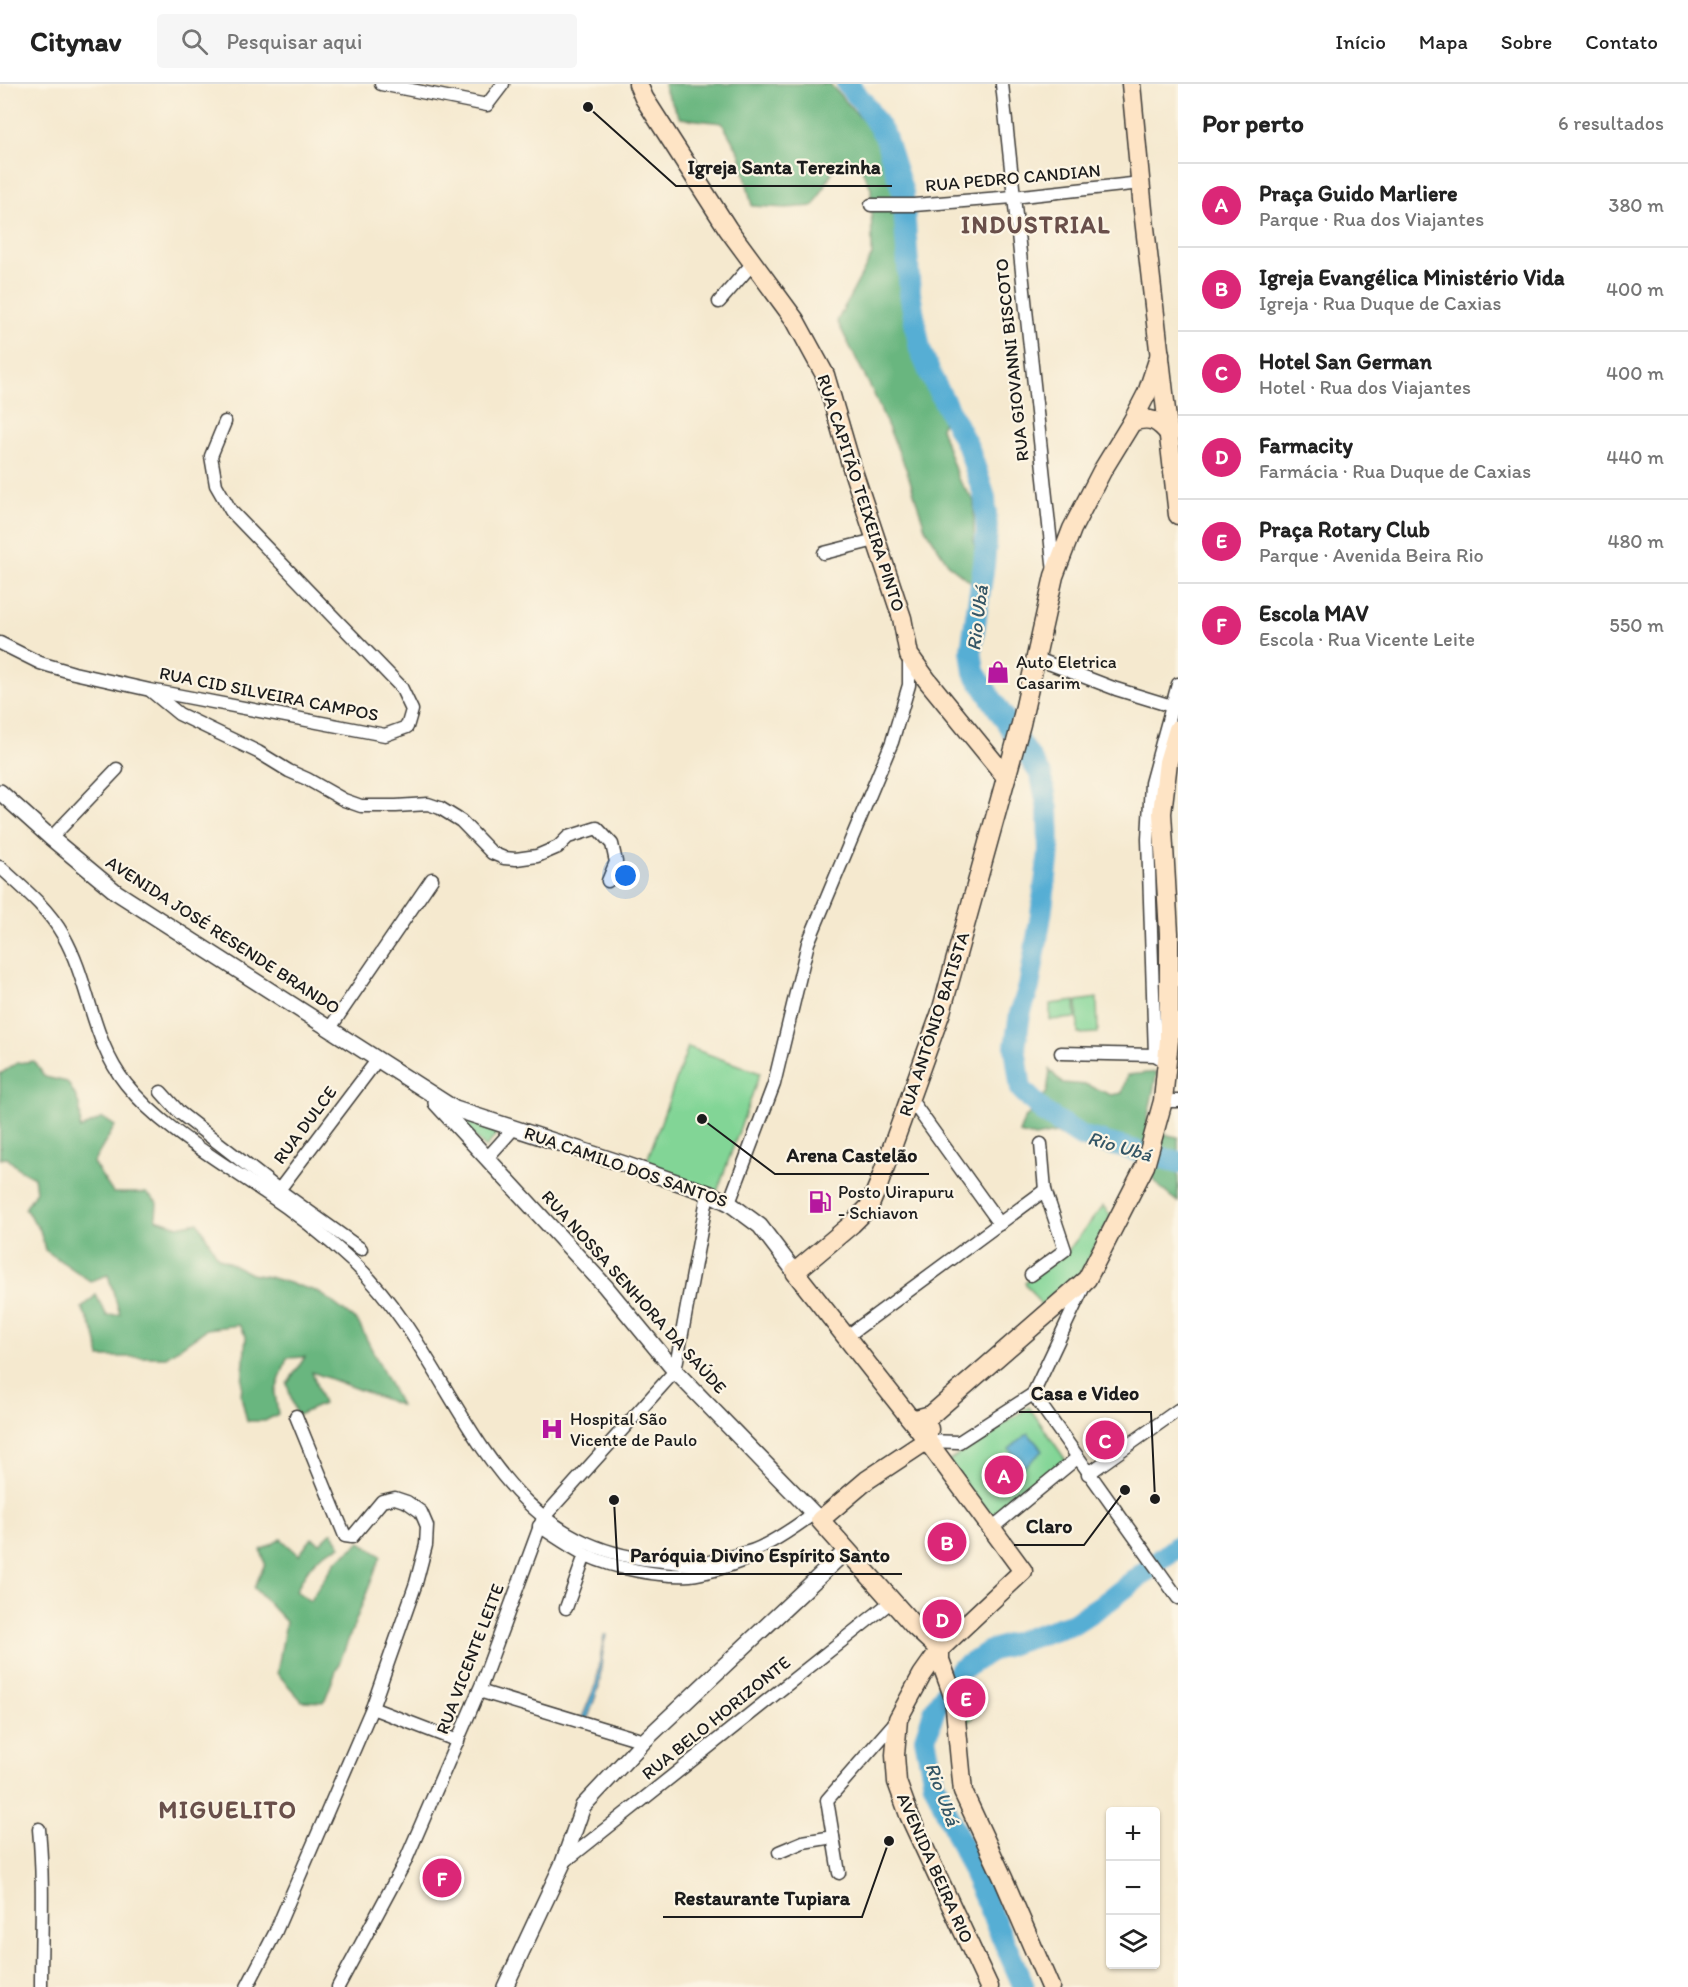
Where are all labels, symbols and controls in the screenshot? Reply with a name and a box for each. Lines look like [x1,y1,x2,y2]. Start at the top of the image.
search box [157,14,577,68]
text: Citynav [30,24,121,58]
icon: search [178,25,211,58]
text: Pesquisar aqui [226,28,362,55]
text: Início [1335,29,1386,54]
text: Mapa [1419,29,1468,54]
text: Sobre [1501,29,1552,54]
text: Contato [1585,29,1658,54]
text: Por perto [1202,107,1304,139]
text: 6 resultados [1558,111,1664,135]
callout: Igreja Santa Terezinha [676,148,892,186]
text: Igreja Santa Terezinha [687,155,881,180]
street label: RUA PEDRO CANDIAN [924,159,1102,197]
text: Praça Guido Marliere [1259,180,1458,207]
text: A [1215,193,1228,217]
text: 380 m [1609,193,1664,217]
text: Parque · Rua dos Viajantes [1259,207,1484,231]
district label: INDUSTRIAL [961,210,1111,239]
street label: RUA GIOVANNI BISCOTO [990,257,1034,463]
text: Igreja Evangélica Ministério Vida [1259,264,1565,291]
text: B [1215,277,1228,301]
text: 400 m [1606,277,1664,301]
text: Igreja · Rua Duque de Caxias [1259,291,1501,315]
text: Hotel San German [1259,348,1432,375]
text: C [1215,361,1228,385]
text: 400 m [1606,361,1664,385]
street label: RUA CAPITÃO TEIXEIRA PINTO [812,372,910,614]
text: Hotel · Rua dos Viajantes [1259,375,1471,399]
text: Farmacity [1259,432,1353,459]
text: D [1215,445,1228,469]
text: 440 m [1606,445,1664,469]
text: Farmácia · Rua Duque de Caxias [1259,459,1531,483]
text: Praça Rotary Club [1259,516,1430,543]
text: E [1216,529,1227,553]
text: 480 m [1607,529,1664,553]
text: Parque · Avenida Beira Rio [1259,543,1484,567]
water label: Rio Ubá [961,583,993,652]
text: Escola MAV [1259,600,1369,627]
text: F [1216,613,1227,637]
text: 550 m [1609,613,1664,637]
text: Escola · Rua Vicente Leite [1259,627,1475,651]
place label: Auto Eletrica Casarim [1016,651,1117,694]
shop icon: Auto Eletrica Casarim [985,659,1011,685]
street label: RUA CID SILVEIRA CAMPOS [157,662,381,726]
street label: AVENIDA JOSÉ RESENDE BRANDO [102,851,344,1019]
your location [611,861,640,890]
street label: RUA ANTÔNIO BATISTA [894,929,974,1119]
street label: RUA DULCE [268,1081,342,1168]
street label: RUA CAMILO DOS SANTOS [521,1122,731,1212]
water label: Rio Ubá [1085,1125,1156,1167]
callout: Arena Castelão [775,1136,929,1174]
text: Arena Castelão [786,1143,917,1167]
place label: Posto Uirapuru - Schiavon [838,1181,954,1224]
street label: RUA NOSSA SENHORA DA SAÚDE [537,1186,731,1398]
fuel station icon: Posto Uirapuru - Schiavon [807,1189,833,1215]
callout: Casa e Video [1019,1374,1151,1412]
text: Casa e Video [1031,1381,1139,1405]
place label: Hospital São Vicente de Paulo [570,1408,697,1451]
hospital icon: Hospital São Vicente de Paulo [539,1416,565,1442]
pin: C [1086,1418,1124,1462]
pin: A [984,1452,1024,1498]
callout: Claro [1014,1507,1084,1545]
text: Claro [1026,1514,1072,1538]
pin: B [928,1520,966,1564]
callout: Paróquia Divino Espírito Santo [618,1536,902,1574]
text: Paróquia Divino Espírito Santo [630,1543,890,1568]
street label: RUA VICENTE LEITE [431,1581,509,1737]
pin: D [922,1596,962,1642]
street label: RUA BELO HORIZONTE [637,1651,795,1785]
pin: E [946,1676,986,1720]
water label: Rio Ubá [920,1759,966,1830]
street label: AVENIDA BEIRA RIO [892,1790,978,1946]
district label: MIGUELITO [159,1795,297,1824]
map controls [1106,1807,1160,1969]
button: + [1106,1807,1160,1861]
pin: F [422,1856,462,1900]
button: − [1106,1861,1160,1915]
callout: Restaurante Tupiara [663,1879,862,1917]
text: Restaurante Tupiara [674,1886,851,1911]
button: layers [1106,1915,1160,1969]

